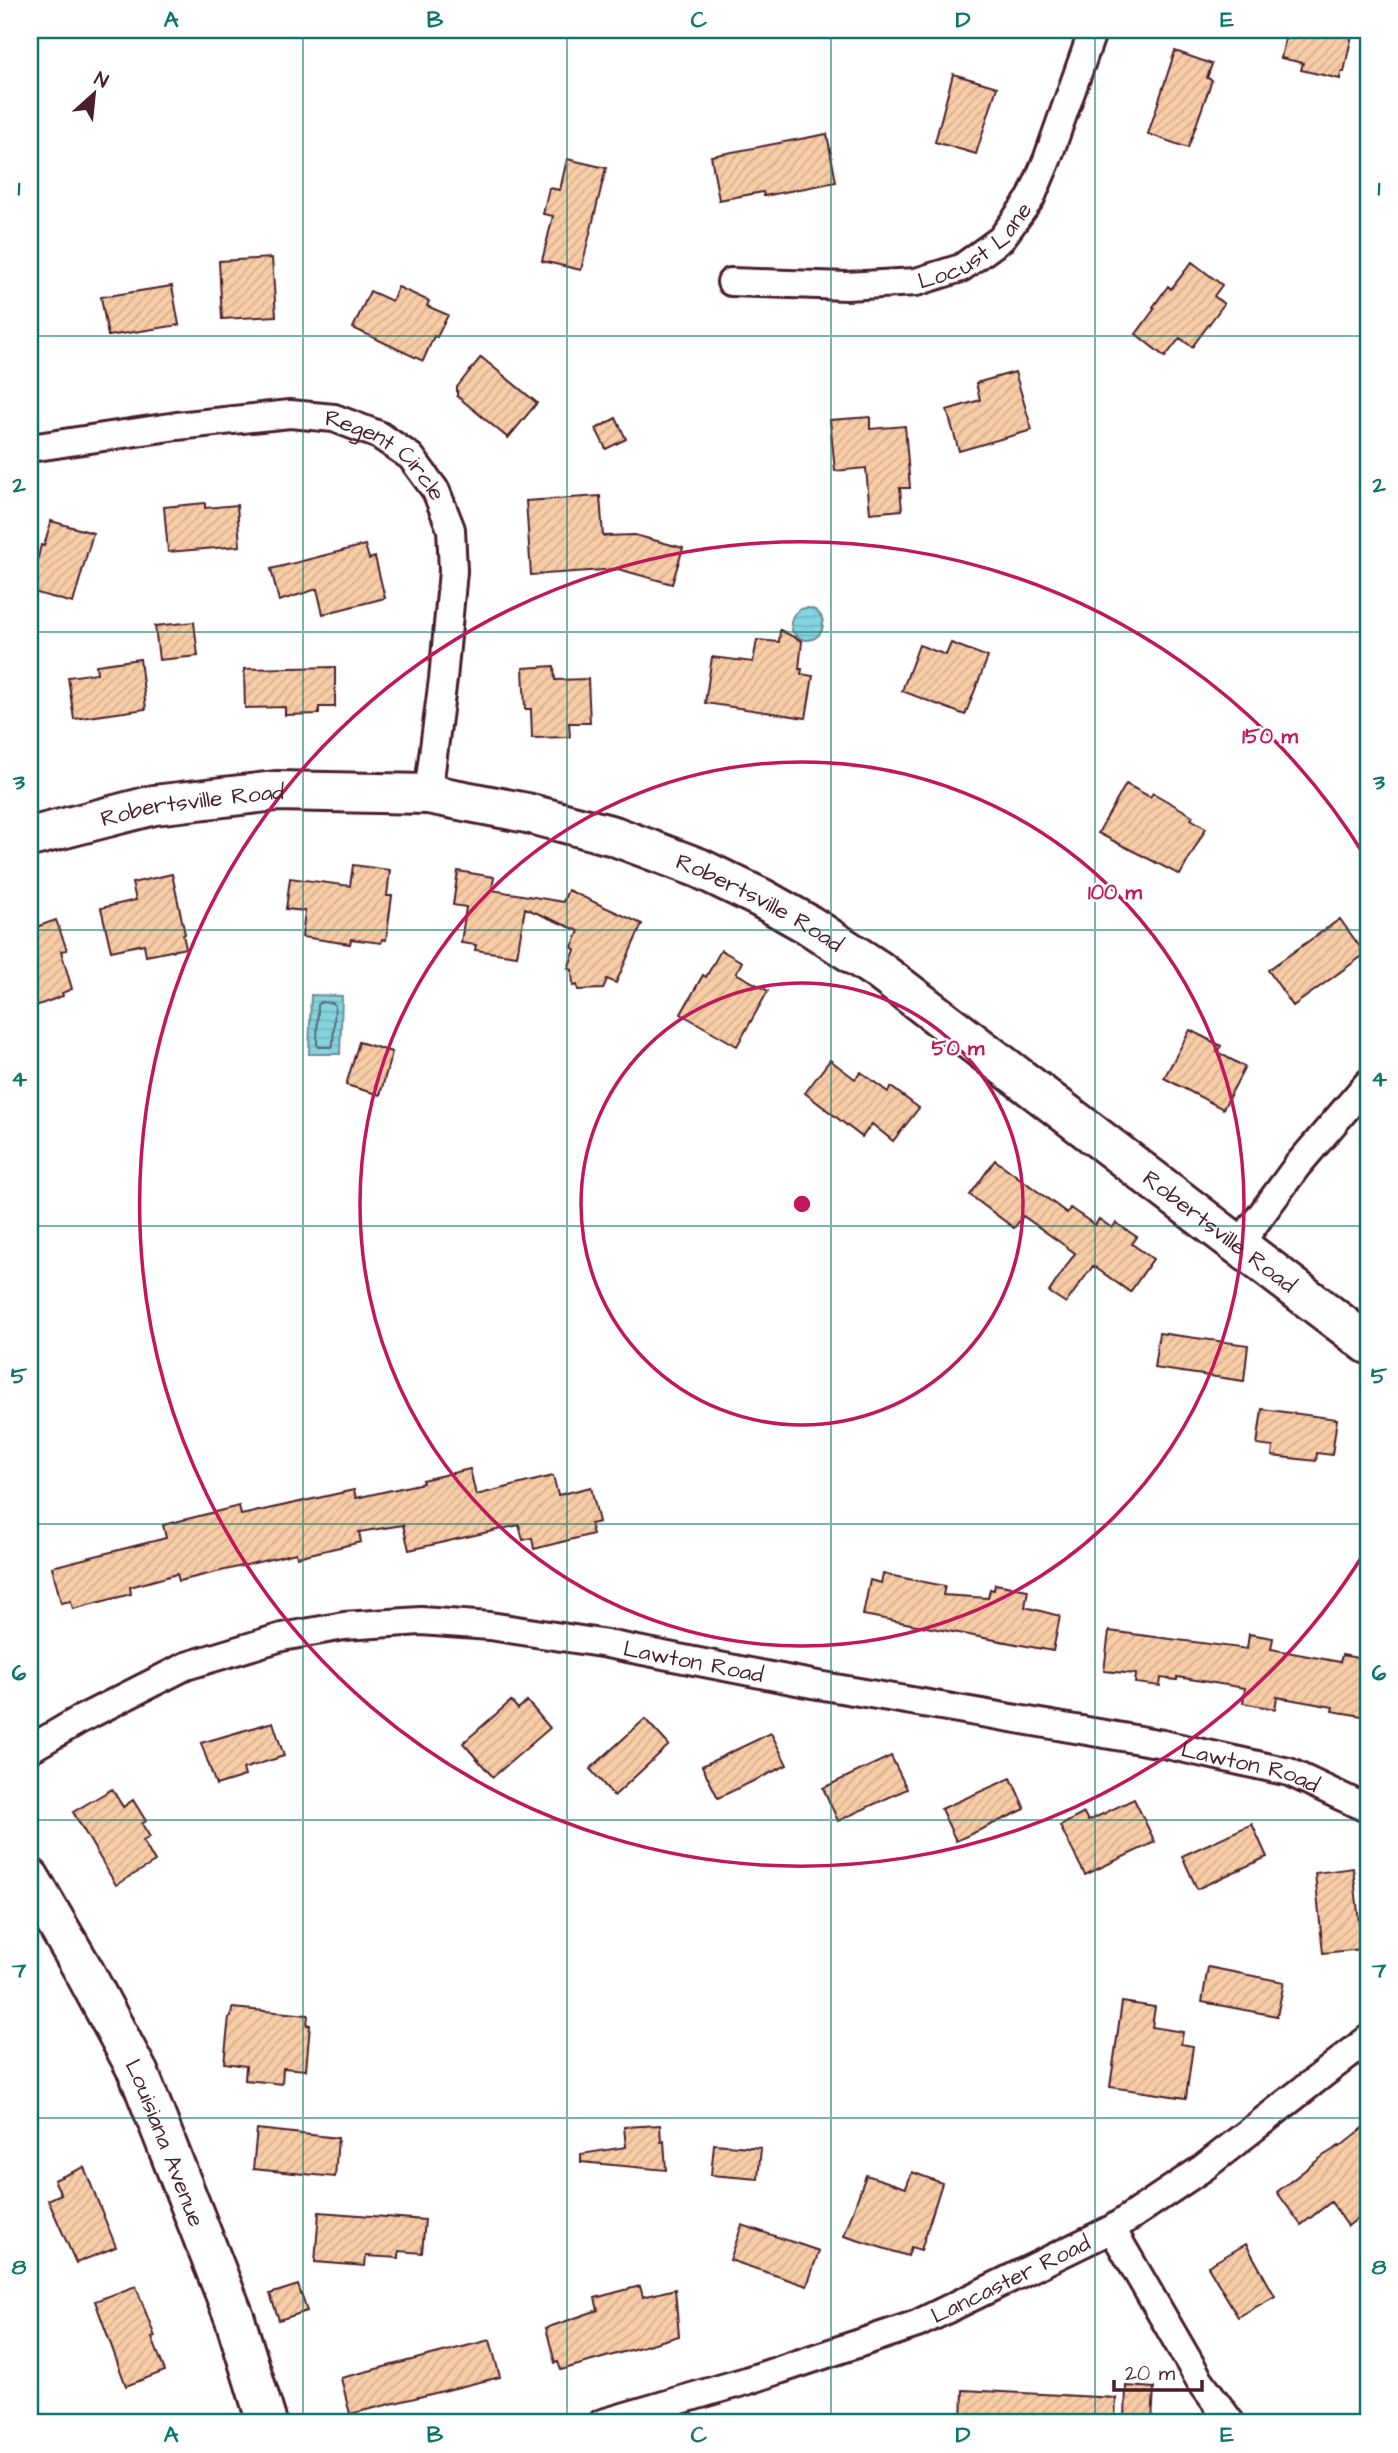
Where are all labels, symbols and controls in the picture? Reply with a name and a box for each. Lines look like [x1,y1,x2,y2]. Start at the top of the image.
text: A [164,4,179,36]
text: B [427,4,444,36]
text: C [691,4,708,36]
text: D [956,4,971,36]
text: E [1220,4,1234,36]
north arrow [60,60,130,130]
text: N [90,65,113,95]
text: 1 [18,172,21,204]
text: 1 [1378,172,1381,204]
street label: Locust Lane [914,196,1040,298]
street label: Regent Circle [324,402,453,505]
text: 2 [11,469,26,501]
text: 2 [1371,469,1386,501]
text: 150 m [1242,722,1298,751]
text: 3 [12,766,25,798]
text: 3 [1372,766,1385,798]
street label: Robertsville Road [97,776,284,835]
street label: Robertsville Road [671,846,849,960]
text: 100 m [1088,878,1143,907]
text: 50 m [932,1034,985,1063]
text: 4 [11,1063,27,1095]
text: 4 [1371,1063,1387,1095]
street label: Robertsville Road [1136,1163,1303,1301]
centre of rings [790,1192,814,1216]
text: 5 [11,1360,28,1392]
text: 5 [1371,1360,1388,1392]
street label: Lawton Road [621,1633,766,1691]
text: 6 [12,1657,27,1689]
text: 6 [1372,1657,1387,1689]
street label: Lawton Road [1178,1734,1325,1801]
text: 7 [11,1954,27,1986]
text: 7 [1371,1954,1387,1986]
street label: Louisiana Avenue [117,2053,212,2232]
street label: Lancaster Road [926,2227,1096,2332]
text: 8 [12,2251,27,2283]
text: 8 [1372,2251,1387,2283]
scale bar [1114,2348,1202,2392]
text: 20 m [1125,2359,1176,2388]
text: A [164,2419,179,2451]
text: B [427,2419,444,2451]
text: C [691,2419,708,2451]
text: D [956,2419,971,2451]
text: E [1220,2419,1234,2451]

